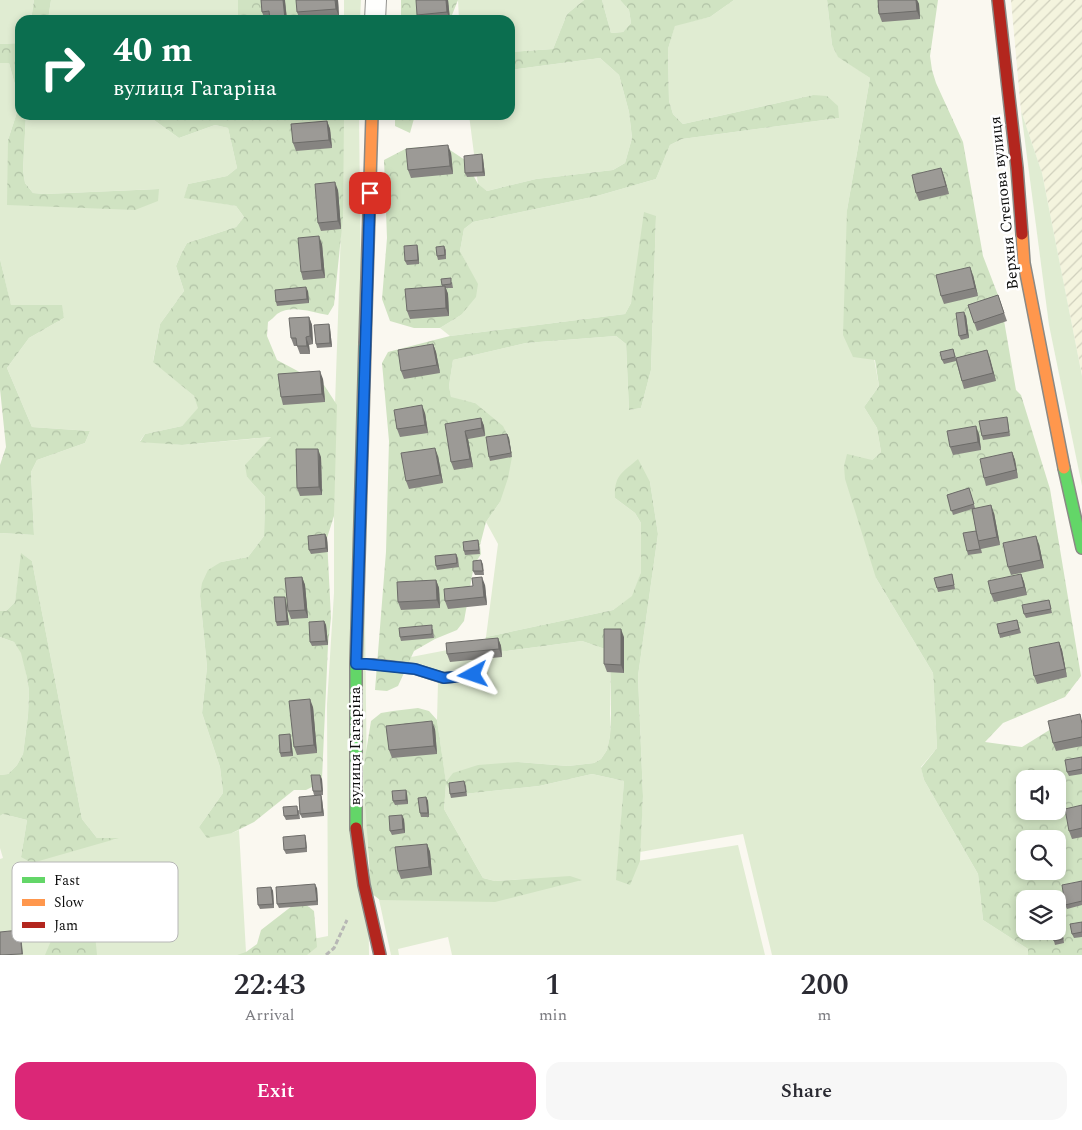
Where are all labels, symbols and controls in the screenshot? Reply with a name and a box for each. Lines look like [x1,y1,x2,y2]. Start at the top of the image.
text: 40 m [113,24,193,77]
icon: right [30,35,95,100]
text: вулиця Гагаріна [113,72,277,105]
street label: Верхня Степова вулиця [983,115,1025,291]
pin [349,172,391,214]
icon: arrive [356,179,384,207]
position arrow [446,648,498,700]
street label: вулиця Гагаріна [343,686,367,806]
map controls [1016,770,1066,940]
button: sound [1016,770,1066,820]
button: search [1016,830,1066,880]
legend [12,862,178,942]
text: Fast [54,870,80,891]
button: layers [1016,890,1066,940]
text: Slow [54,892,84,913]
text: Jam [54,915,78,936]
text: 22:43 [233,962,306,1008]
text: 1 [545,962,561,1008]
text: 200 [800,962,849,1008]
text: Arrival [245,1003,294,1027]
text: min [539,1003,567,1027]
text: m [818,1003,831,1027]
button: Exit [15,1062,536,1120]
button: Share [546,1062,1067,1120]

